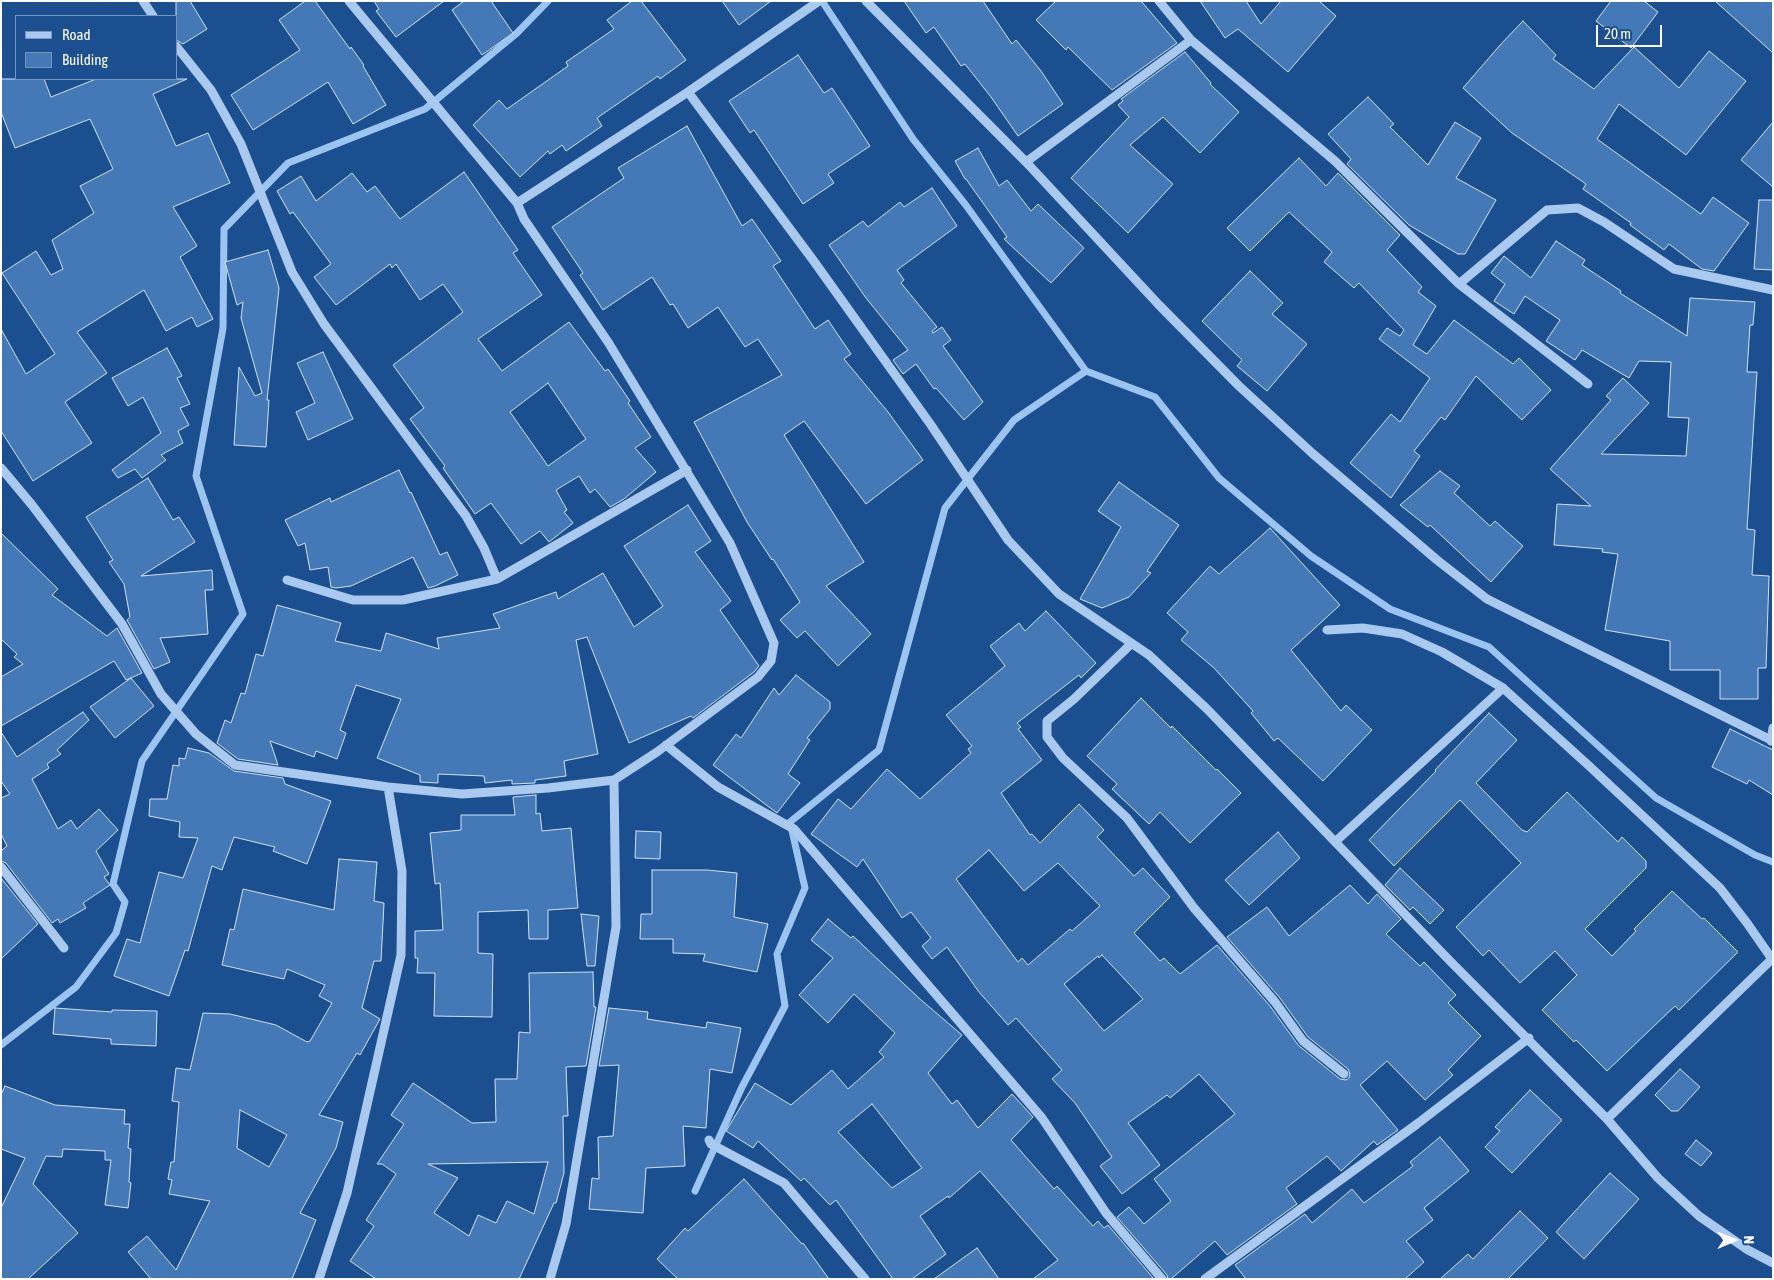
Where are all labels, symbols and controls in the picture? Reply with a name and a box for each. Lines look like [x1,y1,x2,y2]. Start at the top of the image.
legend [15,15,178,80]
scale bar [1599,15,1665,47]
text: 20 m [1604,25,1631,42]
text: Road [62,26,91,43]
text: Building [62,51,108,68]
north arrow [1709,1215,1759,1265]
text: N [1741,1235,1757,1244]

